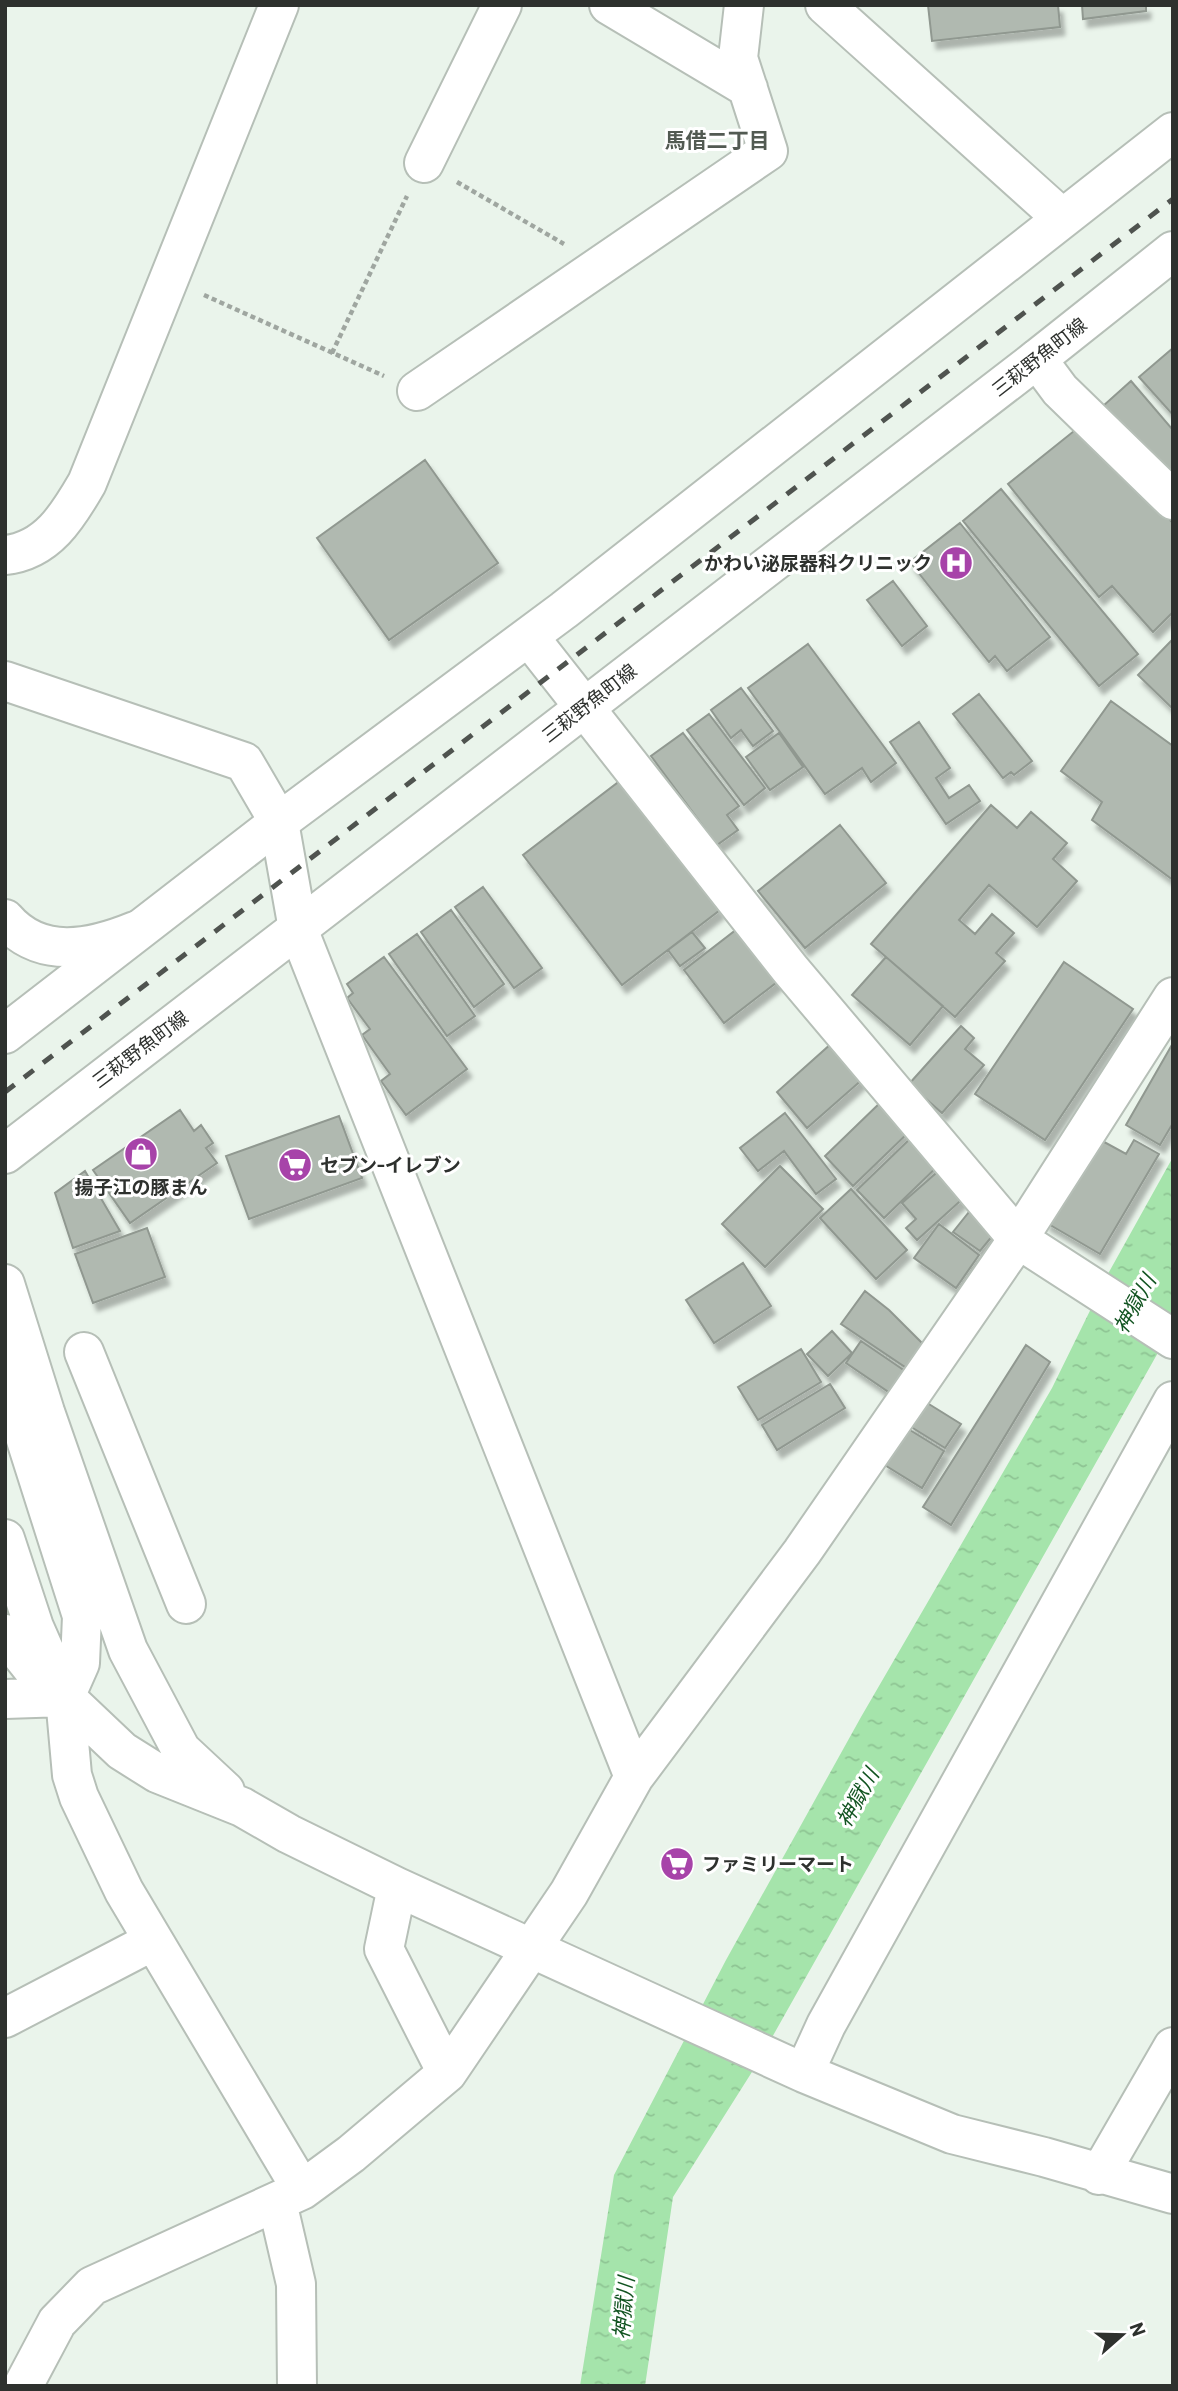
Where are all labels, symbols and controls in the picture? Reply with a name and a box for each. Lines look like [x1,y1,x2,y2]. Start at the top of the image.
district label: 馬借二丁目 [665,127,770,152]
street label: 三萩野魚町線 [987,312,1091,401]
hospital icon: かわい泌尿器科クリニック [937,544,975,582]
place label: かわい泌尿器科クリニック [704,551,932,574]
street label: 三萩野魚町線 [537,658,641,747]
street label: 三萩野魚町線 [87,1005,192,1092]
shop icon: 揚子江の豚まん [122,1135,160,1173]
supermarket icon: セブン-イレブン [276,1146,314,1184]
place label: セブン-イレブン [320,1153,461,1176]
place label: 揚子江の豚まん [74,1175,208,1198]
water label: 神獄川 [1107,1268,1161,1337]
water label: 神獄川 [830,1762,884,1831]
supermarket icon: ファミリーマート [658,1845,696,1883]
place label: ファミリーマート [702,1852,854,1875]
water label: 神獄川 [607,2273,638,2340]
north arrow [1087,2300,1157,2370]
text: N [1125,2319,1151,2339]

